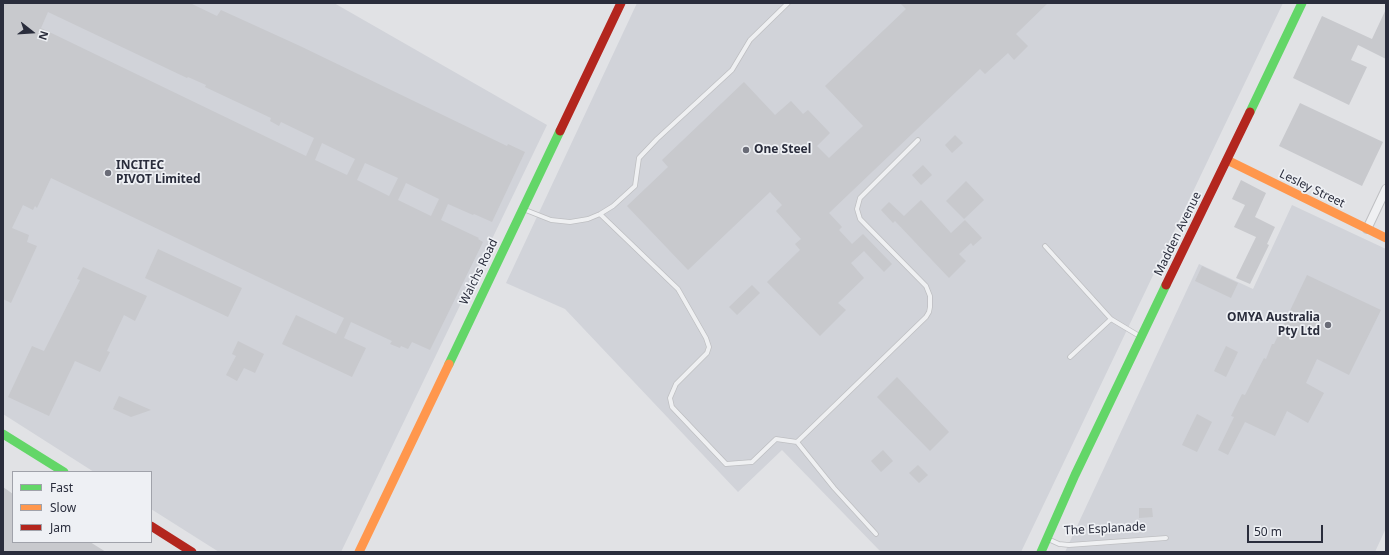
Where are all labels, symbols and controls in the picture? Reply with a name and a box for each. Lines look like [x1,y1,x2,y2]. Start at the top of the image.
north arrow [12,12,52,52]
text: N [35,29,52,42]
place label: One Steel [754,143,811,157]
marker: One Steel [741,145,751,155]
place label: INCITEC PIVOT Limited [116,159,201,187]
street label: Lesley Street [1277,167,1347,211]
marker: INCITEC PIVOT Limited [103,168,113,178]
street label: Madden Avenue [1151,190,1205,278]
street label: Walchs Road [457,237,501,307]
place label: OMYA Australia Pty Ltd [1227,311,1320,339]
marker: OMYA Australia Pty Ltd [1323,320,1333,330]
legend [12,471,152,543]
text: Fast [50,479,73,496]
text: Slow [50,499,76,516]
scale bar [1249,517,1325,543]
text: Jam [50,519,71,536]
street label: The Esplanade [1064,520,1146,538]
text: 50 m [1254,523,1282,540]

